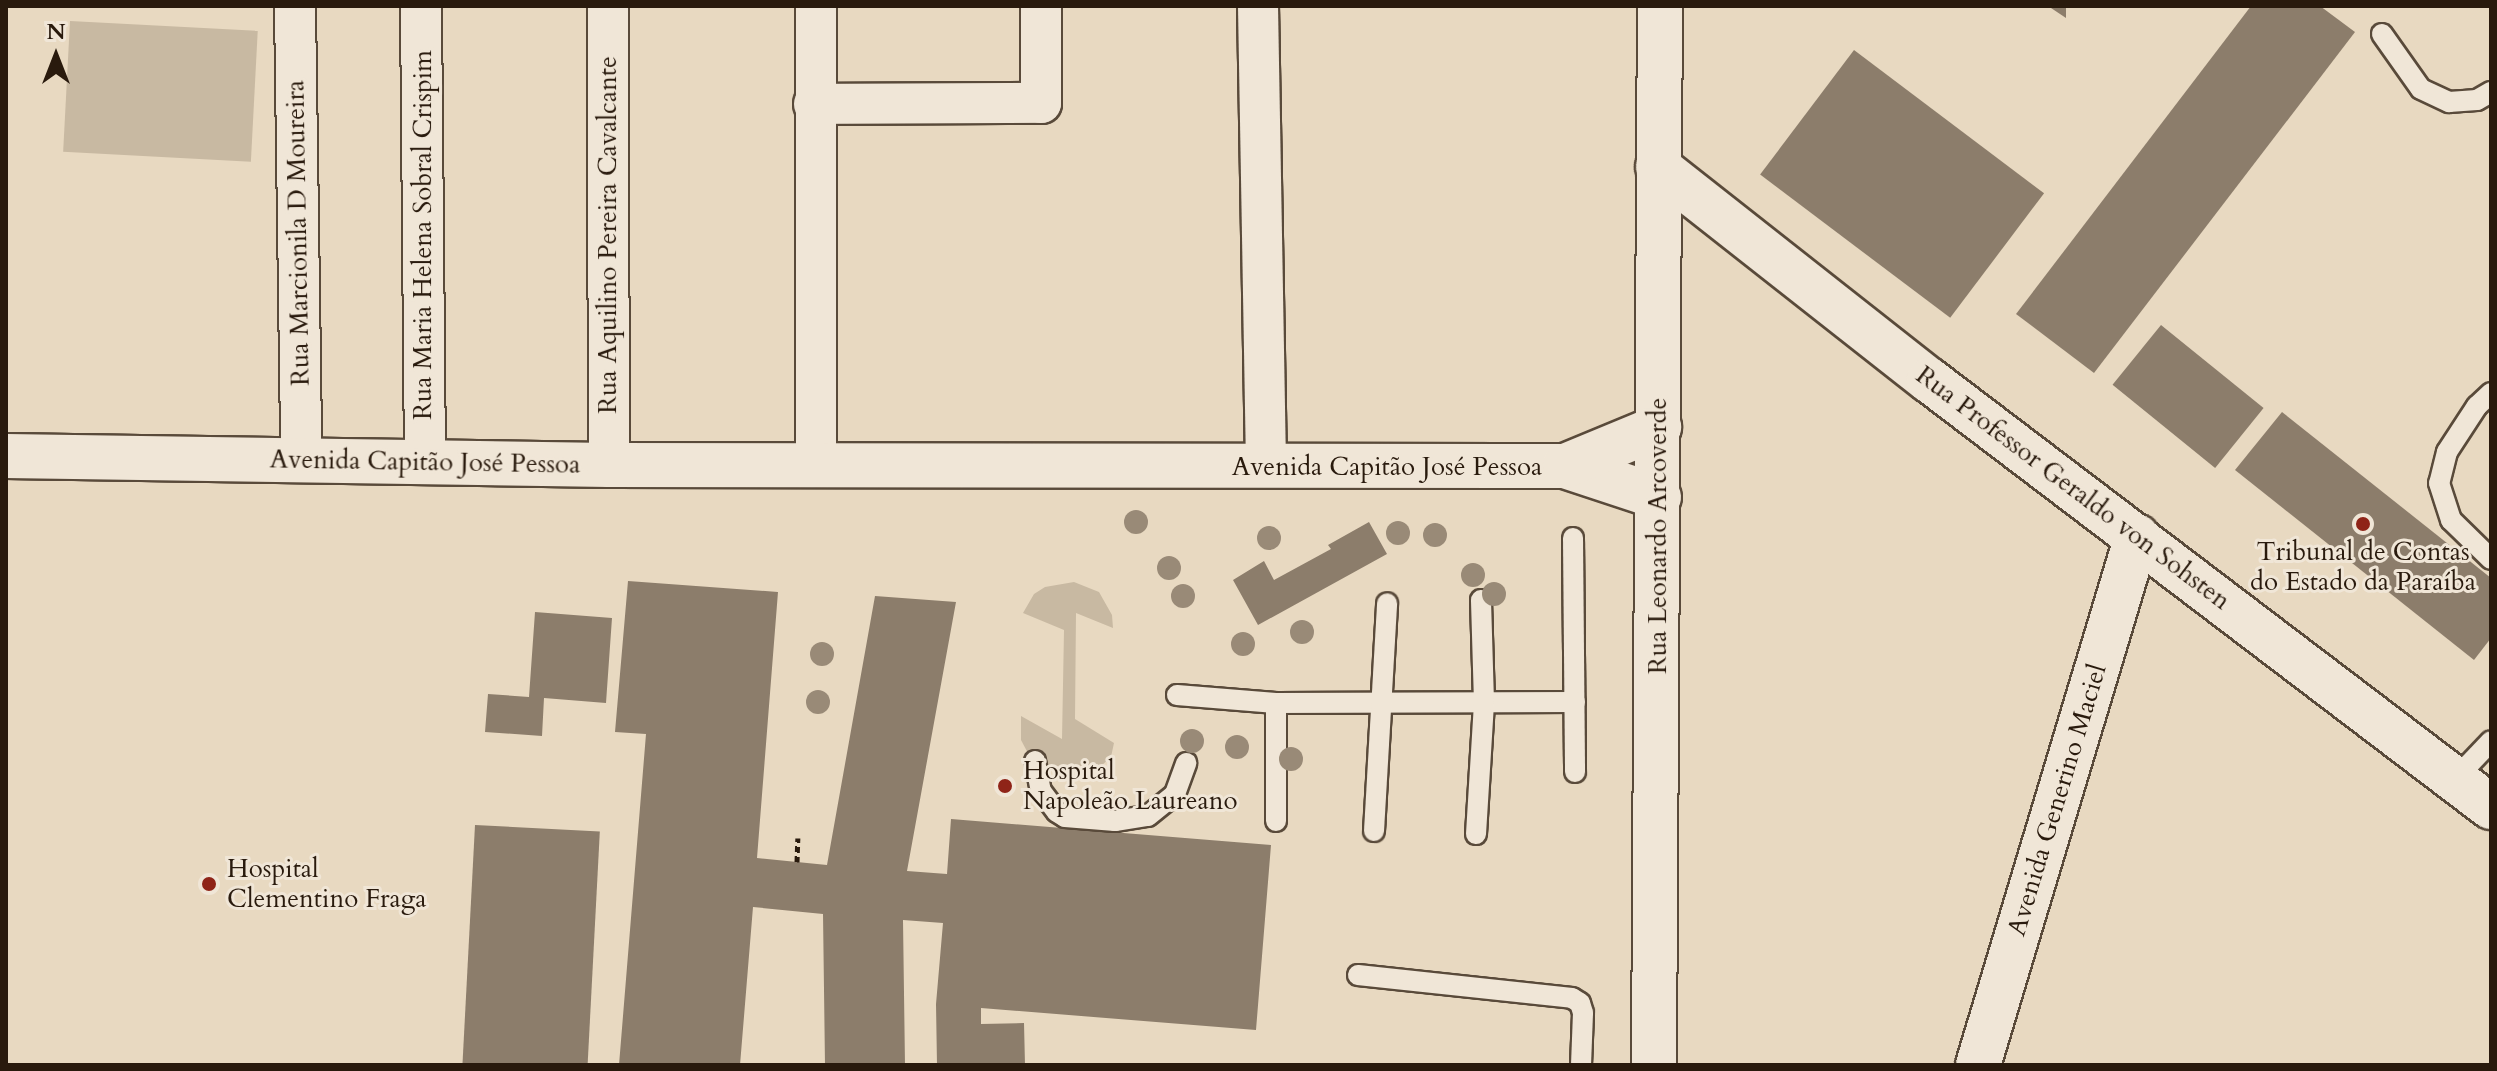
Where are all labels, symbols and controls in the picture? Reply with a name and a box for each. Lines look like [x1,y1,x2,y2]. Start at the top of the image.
north arrow [16,16,96,96]
text: N [46,17,66,47]
street label: Rua Maria Helena Sobral Crispim [407,50,439,420]
street label: Rua Aquilino Pereira Cavalcante [592,56,624,414]
street label: Rua Marcionila D Moureira [280,80,316,386]
street label: Rua Professor Geraldo von Sohsten [1910,360,2236,616]
street label: Rua Leonardo Arcoverde [1642,398,1674,674]
street label: Avenida Capitão José Pessoa [269,444,581,480]
street label: Avenida Capitão José Pessoa [1232,451,1542,483]
marker: Tribunal de Contas do Estado da Paraíba [2354,515,2372,533]
place label: Tribunal de Contas do Estado da Paraíba [2250,536,2476,598]
street label: Avenida Generino Maciel [2001,660,2113,940]
place label: Hospital Napoleão Laureano [1023,755,1238,816]
marker: Hospital Napoleão Laureano [994,775,1016,797]
place label: Hospital Clementino Fraga [227,853,427,914]
marker: Hospital Clementino Fraga [198,873,220,895]

